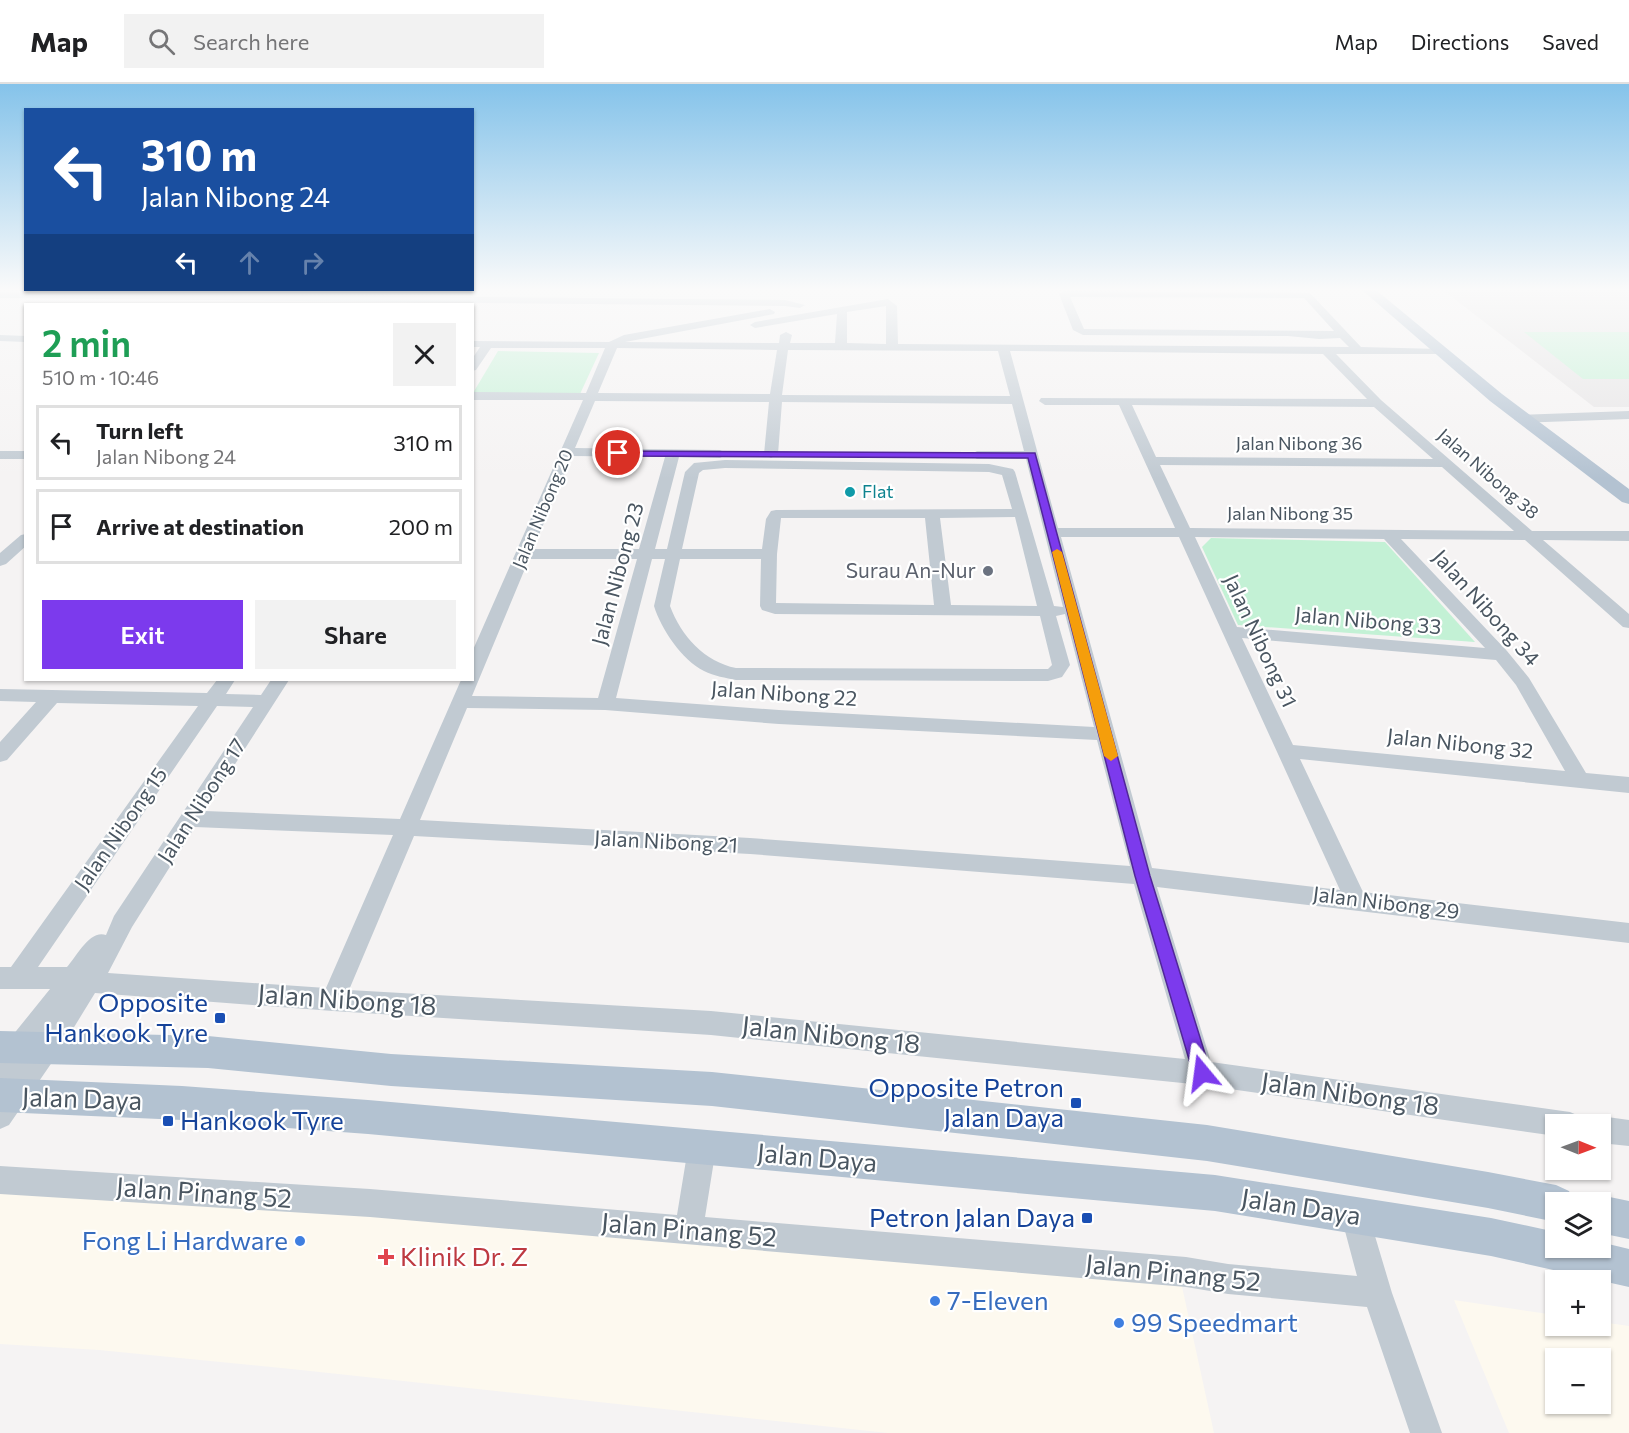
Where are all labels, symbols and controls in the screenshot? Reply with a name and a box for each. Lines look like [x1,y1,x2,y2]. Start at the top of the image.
search box [124,14,544,68]
text: Map [30,24,88,58]
icon: search [145,25,178,58]
text: Search here [193,28,309,55]
text: Map [1335,29,1378,54]
text: Directions [1411,29,1509,54]
text: Saved [1542,29,1599,54]
text: 310 m [141,128,257,180]
icon: left [42,132,120,210]
text: Jalan Nibong 24 [141,180,330,213]
icon: left [170,246,203,279]
icon: ahead [233,246,266,279]
icon: right [296,246,329,279]
text: 2 min [42,320,131,364]
button: close [393,323,456,386]
text: 510 m · 10:46 [42,365,159,389]
text: Turn left [96,417,183,444]
street label: Jalan Nibong 38 [1434,423,1544,523]
icon: left [45,426,78,459]
pin [592,427,643,478]
text: 310 m [393,429,453,456]
street label: Jalan Nibong 36 [1236,432,1362,454]
icon: arrive [601,436,634,469]
text: Jalan Nibong 24 [96,444,236,468]
street label: Jalan Nibong 20 [507,446,577,571]
place label: Flat [862,480,894,502]
marker: Flat [843,485,857,499]
street label: Jalan Nibong 23 [585,500,648,648]
street label: Jalan Nibong 35 [1227,502,1353,524]
icon: arrive [45,510,78,543]
text: Arrive at destination [96,513,304,540]
text: 200 m [389,513,453,540]
street label: Jalan Nibong 34 [1428,544,1546,671]
place label: Surau An-Nur [846,557,976,582]
marker: Surau An-Nur [981,564,995,578]
street label: Jalan Nibong 31 [1220,570,1303,711]
button: Exit [42,600,243,669]
button: Share [255,600,456,669]
street label: Jalan Nibong 33 [1294,601,1442,638]
street label: Jalan Nibong 22 [710,675,858,710]
street label: Jalan Nibong 32 [1386,722,1534,763]
street label: Jalan Nibong 17 [151,733,250,867]
street label: Jalan Nibong 15 [68,762,171,894]
street label: Jalan Nibong 21 [594,824,739,857]
street label: Jalan Nibong 29 [1311,880,1461,923]
street label: Jalan Nibong 18 [257,977,438,1020]
place label: Opposite Hankook Tyre [44,986,208,1047]
street label: Jalan Nibong 18 [740,1009,922,1058]
marker: Opposite Hankook Tyre [213,1011,227,1025]
position arrow [1170,1041,1234,1105]
street label: Jalan Nibong 18 [1259,1065,1441,1120]
place label: Opposite Petron Jalan Daya [869,1071,1064,1132]
street label: Jalan Daya [21,1080,143,1115]
marker: Opposite Petron Jalan Daya [1069,1096,1083,1110]
place label: Hankook Tyre [180,1104,344,1135]
marker: Hankook Tyre [161,1114,175,1128]
north arrow [1545,1114,1611,1180]
map controls [1545,1114,1611,1414]
street label: Jalan Daya [756,1136,879,1177]
street label: Jalan Pinang 52 [115,1170,293,1213]
street label: Jalan Daya [1239,1181,1363,1230]
button: layers [1545,1192,1611,1258]
place label: Petron Jalan Daya [869,1201,1075,1232]
street label: Jalan Pinang 52 [600,1205,778,1252]
marker: Petron Jalan Daya [1080,1211,1094,1225]
place label: Fong Li Hardware [82,1224,288,1255]
marker: Fong Li Hardware [293,1234,307,1248]
place label: Klinik Dr. Z [400,1240,528,1271]
street label: Jalan Pinang 52 [1084,1247,1262,1296]
marker: Klinik Dr. Z [377,1248,395,1266]
button: + [1545,1270,1611,1336]
place label: 7-Eleven [947,1284,1049,1315]
marker: 7-Eleven [928,1294,942,1308]
place label: 99 Speedmart [1131,1306,1298,1337]
marker: 99 Speedmart [1112,1316,1126,1330]
button: − [1545,1348,1611,1414]

